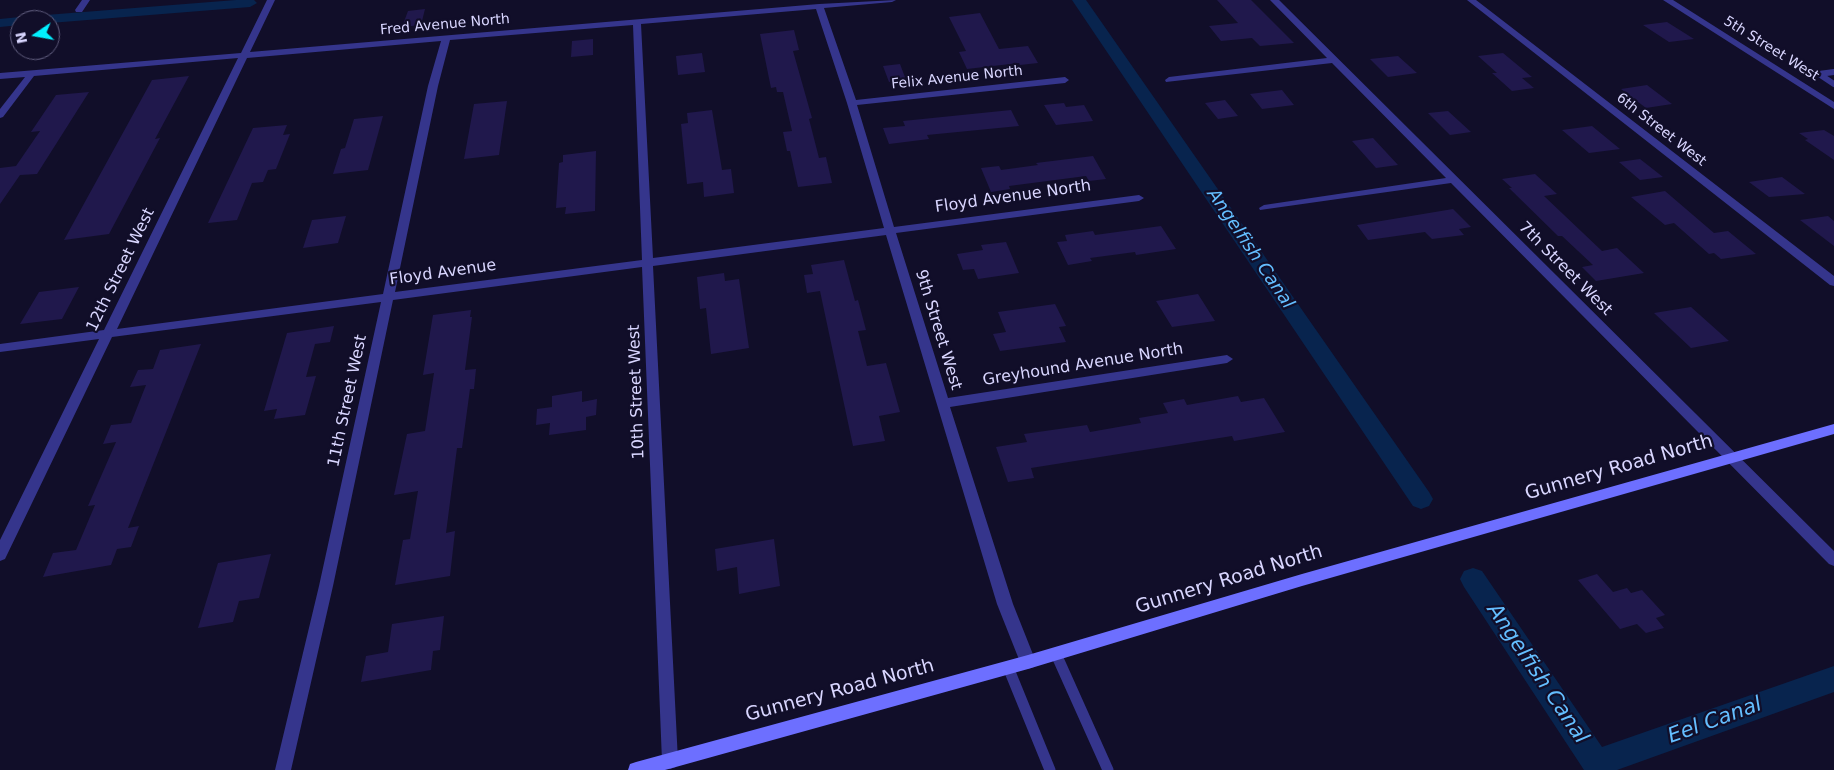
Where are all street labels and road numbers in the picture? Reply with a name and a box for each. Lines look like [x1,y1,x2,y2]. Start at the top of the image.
street label: Fred Avenue North [379,11,511,39]
street label: 5th Street West [1720,13,1822,85]
street label: Felix Avenue North [890,63,1024,93]
street label: 6th Street West [1613,90,1709,170]
street label: Floyd Avenue North [934,177,1092,217]
street label: 12th Street West [83,205,159,335]
street label: 7th Street West [1514,218,1616,320]
street label: Floyd Avenue [388,256,498,290]
street label: 9th Street West [911,268,965,392]
street label: 10th Street West [625,324,649,460]
street label: 11th Street West [325,333,371,469]
street label: Greyhound Avenue North [981,340,1185,390]
street label: Gunnery Road North [1522,430,1716,506]
street label: Gunnery Road North [1133,541,1325,619]
street label: Gunnery Road North [743,655,937,727]

